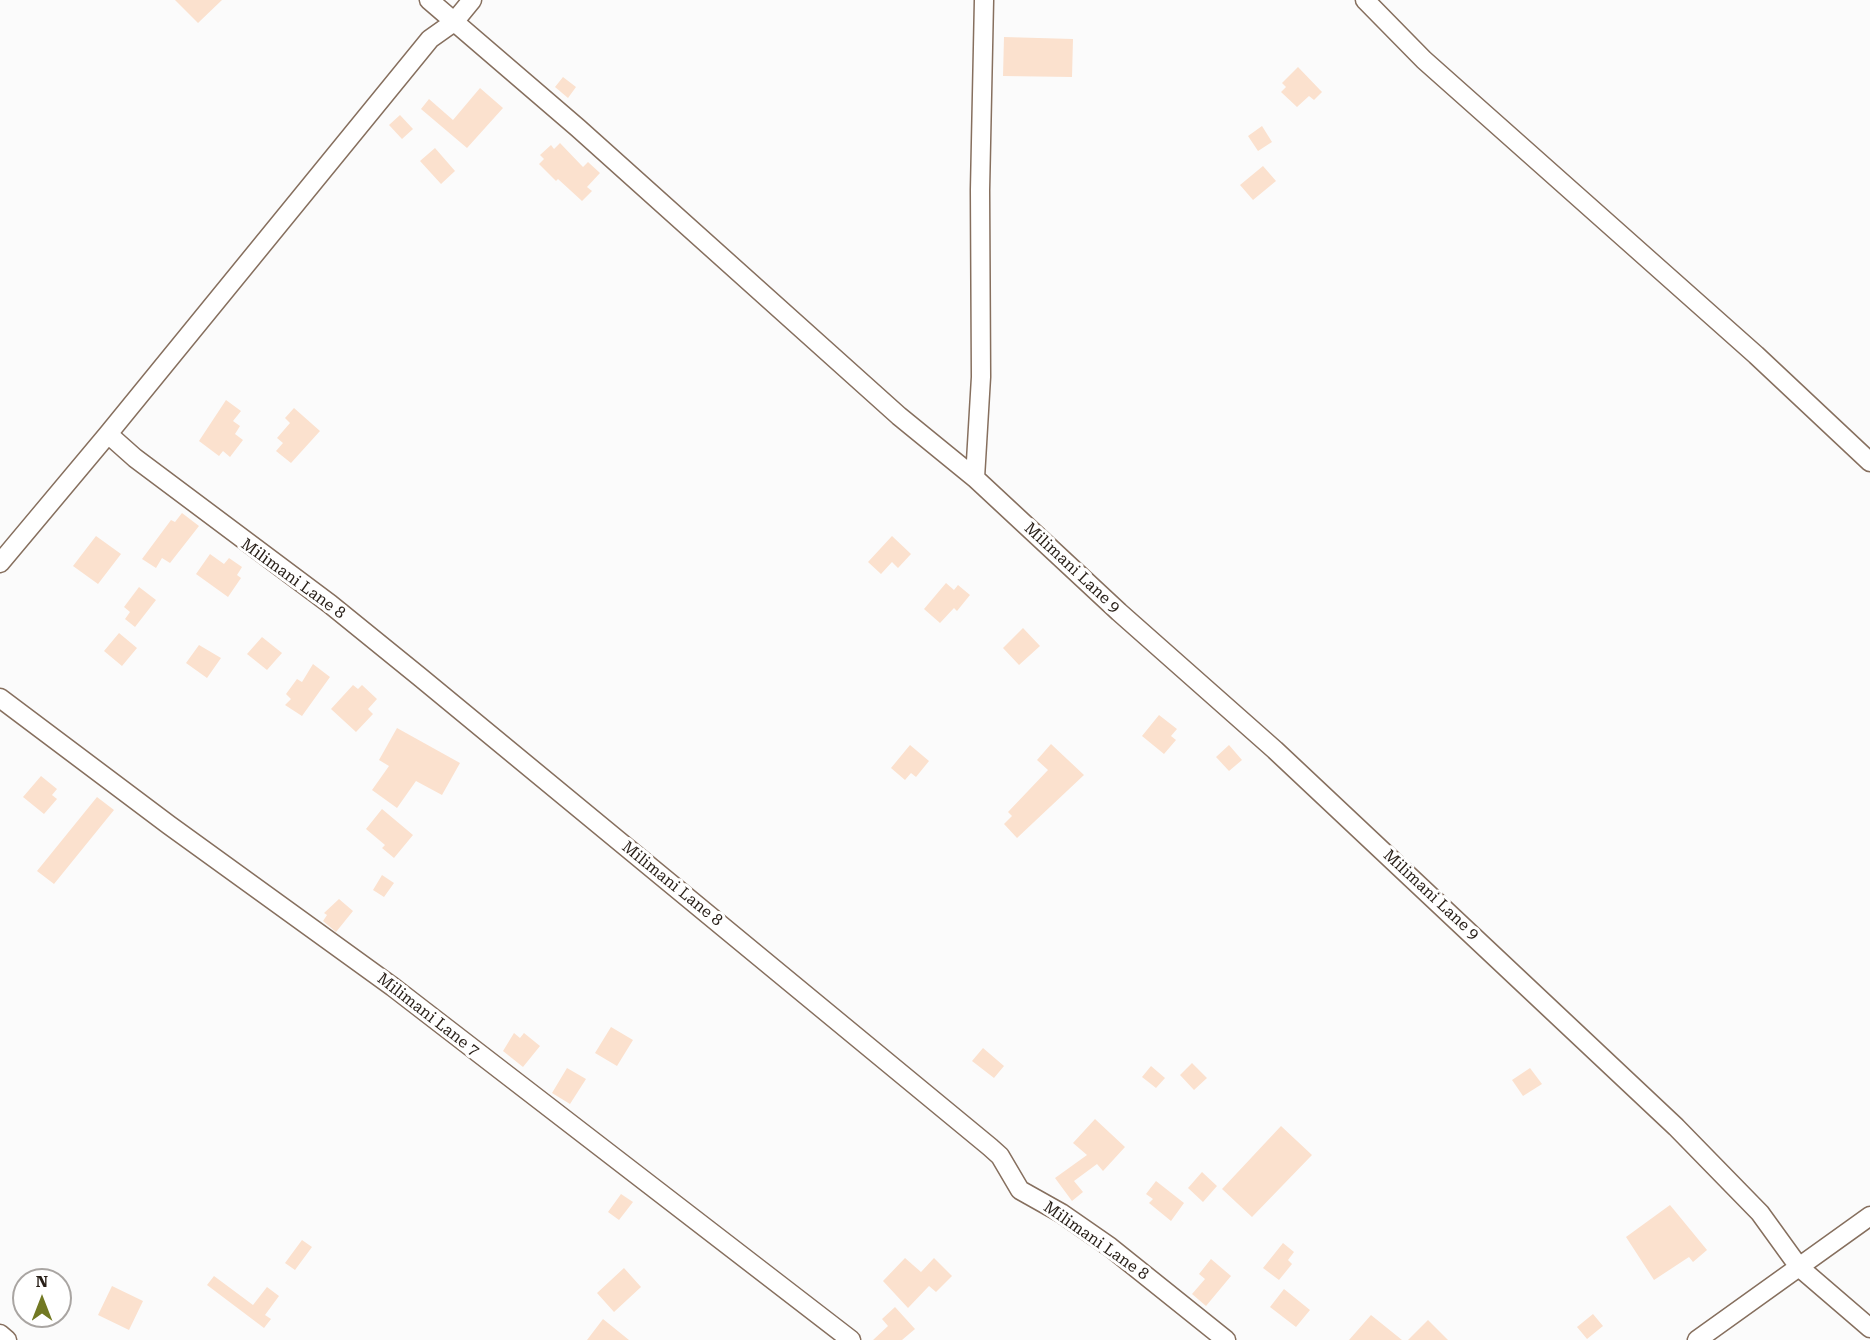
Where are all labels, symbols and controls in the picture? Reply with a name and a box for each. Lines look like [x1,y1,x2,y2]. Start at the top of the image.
street label: Milimani Lane 9 [1020,519,1124,617]
street label: Milimani Lane 8 [237,535,349,623]
street label: Milimani Lane 8 [618,838,726,930]
street label: Milimani Lane 9 [1379,846,1483,944]
street label: Milimani Lane 7 [373,969,483,1061]
street label: Milimani Lane 8 [1040,1198,1152,1284]
north arrow [12,1268,72,1328]
text: N [36,1272,48,1291]

